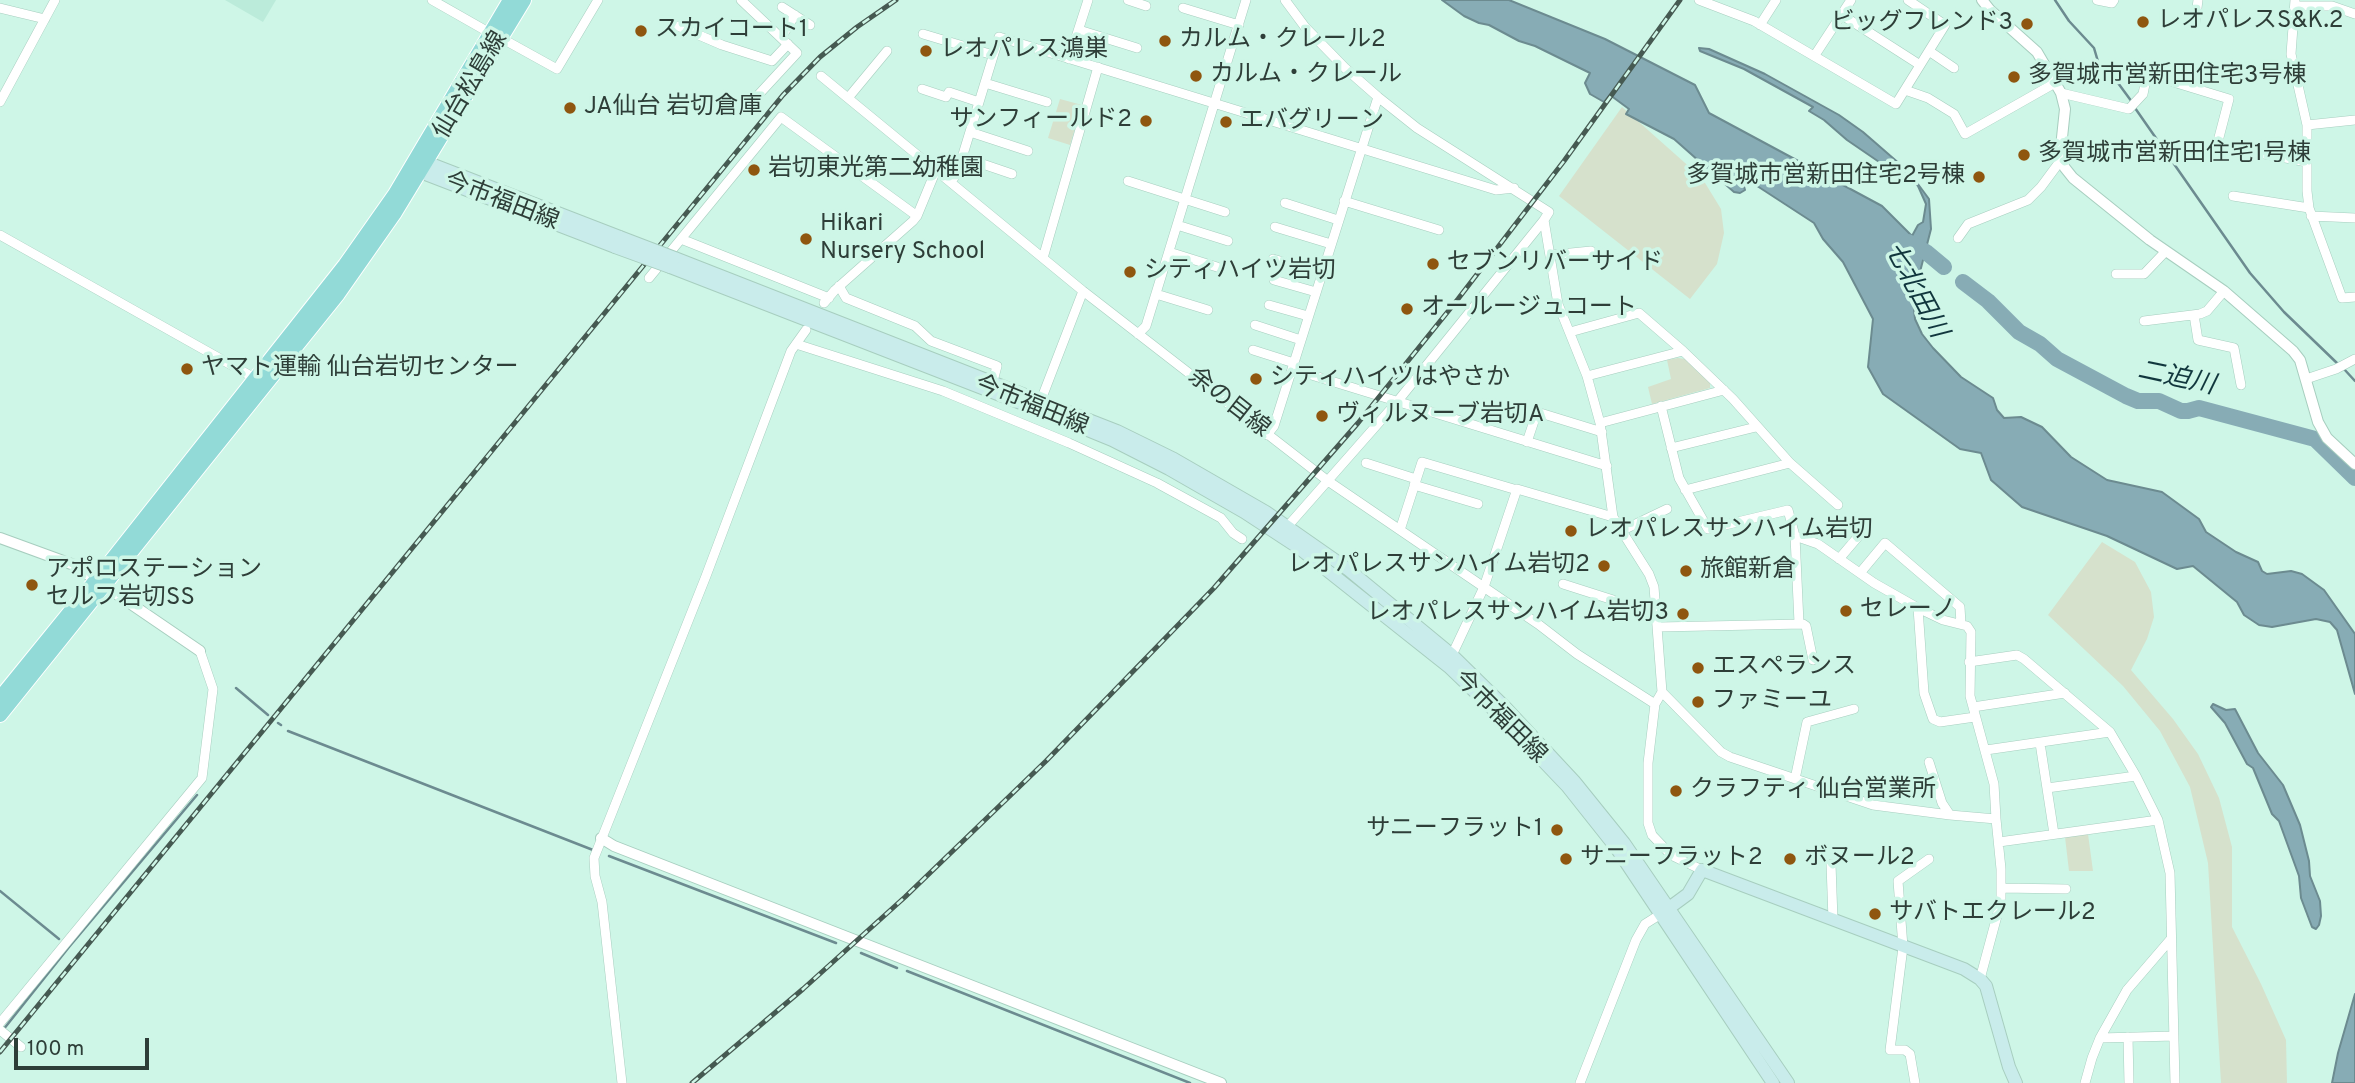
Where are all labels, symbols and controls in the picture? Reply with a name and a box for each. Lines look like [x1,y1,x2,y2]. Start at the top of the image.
place label: レオパレスS&K.2 [2157,8,2344,36]
place label: ビッグフレンド3 [1831,10,2013,38]
marker: レオパレスS&K.2 [2135,14,2151,30]
marker: ビッグフレンド3 [2019,16,2035,32]
place label: スカイコート1 [655,17,808,45]
marker: スカイコート1 [633,23,649,39]
street label: 仙台松島線 [429,27,515,145]
place label: カルム・クレール2 [1179,27,1386,55]
marker: カルム・クレール2 [1157,33,1173,49]
place label: レオパレス鴻巣 [940,37,1108,65]
marker: レオパレス鴻巣 [918,43,934,59]
place label: カルム・クレール [1210,62,1402,90]
place label: 多賀城市営新田住宅3号棟 [2028,63,2306,91]
marker: カルム・クレール [1188,68,1204,84]
marker: 多賀城市営新田住宅3号棟 [2006,69,2022,85]
place label: JA仙台 岩切倉庫 [584,94,762,122]
marker: JA仙台 岩切倉庫 [562,100,578,116]
place label: サンフィールド2 [949,107,1132,135]
place label: エバグリーン [1240,108,1384,136]
marker: サンフィールド2 [1138,113,1154,129]
marker: エバグリーン [1218,114,1234,130]
place label: 多賀城市営新田住宅1号棟 [2038,141,2311,169]
marker: 多賀城市営新田住宅1号棟 [2016,147,2032,163]
place label: 岩切東光第二幼稚園 [768,156,984,184]
marker: 岩切東光第二幼稚園 [746,162,762,178]
place label: 多賀城市営新田住宅2号棟 [1686,163,1965,191]
street label: 今市福田線 [440,168,562,238]
marker: 多賀城市営新田住宅2号棟 [1971,169,1987,185]
place label: Hikari Nursery School [820,211,985,267]
marker: Hikari Nursery School [798,231,814,247]
water label: 七北田川 [1876,238,1952,344]
place label: セブンリバーサイド [1447,250,1663,278]
marker: セブンリバーサイド [1425,256,1441,272]
place label: シティハイツ岩切 [1144,258,1336,286]
marker: シティハイツ岩切 [1122,264,1138,280]
place label: オールージュコート [1421,295,1637,323]
marker: オールージュコート [1399,301,1415,317]
place label: ヤマト運輸 仙台岩切センター [201,355,519,383]
water label: 二迫川 [2135,357,2217,403]
marker: ヤマト運輸 仙台岩切センター [179,361,195,377]
street label: 余の目線 [1181,363,1275,445]
place label: シティハイツはやさか [1270,365,1510,393]
street label: 今市福田線 [970,371,1092,443]
marker: シティハイツはやさか [1248,371,1264,387]
place label: ヴィルヌーブ岩切A [1336,402,1544,430]
marker: ヴィルヌーブ岩切A [1314,408,1330,424]
place label: レオパレスサンハイム岩切 [1585,517,1873,545]
marker: レオパレスサンハイム岩切 [1563,523,1579,539]
place label: レオパレスサンハイム岩切2 [1287,552,1590,580]
place label: アポロステーション セルフ岩切SS [46,557,262,613]
place label: 旅館新倉 [1700,557,1796,585]
marker: レオパレスサンハイム岩切2 [1596,558,1612,574]
marker: 旅館新倉 [1678,563,1694,579]
marker: アポロステーション セルフ岩切SS [24,577,40,593]
place label: セレーノ [1860,597,1956,625]
place label: レオパレスサンハイム岩切3 [1367,600,1669,628]
marker: セレーノ [1838,603,1854,619]
marker: レオパレスサンハイム岩切3 [1675,606,1691,622]
place label: エスペランス [1712,654,1856,682]
marker: エスペランス [1690,660,1706,676]
street label: 今市福田線 [1446,665,1552,771]
place label: ファミーユ [1712,688,1832,716]
marker: ファミーユ [1690,694,1706,710]
place label: クラフティ 仙台営業所 [1690,777,1936,805]
marker: クラフティ 仙台営業所 [1668,783,1684,799]
place label: サニーフラット1 [1366,816,1543,844]
marker: サニーフラット1 [1549,822,1565,838]
place label: サニーフラット2 [1580,845,1763,873]
place label: ボヌール2 [1804,845,1915,873]
marker: サニーフラット2 [1558,851,1574,867]
marker: ボヌール2 [1782,851,1798,867]
place label: サバトエクレール2 [1889,900,2096,928]
marker: サバトエクレール2 [1867,906,1883,922]
scale bar [18,1024,152,1068]
text: 100 m [27,1036,84,1063]

